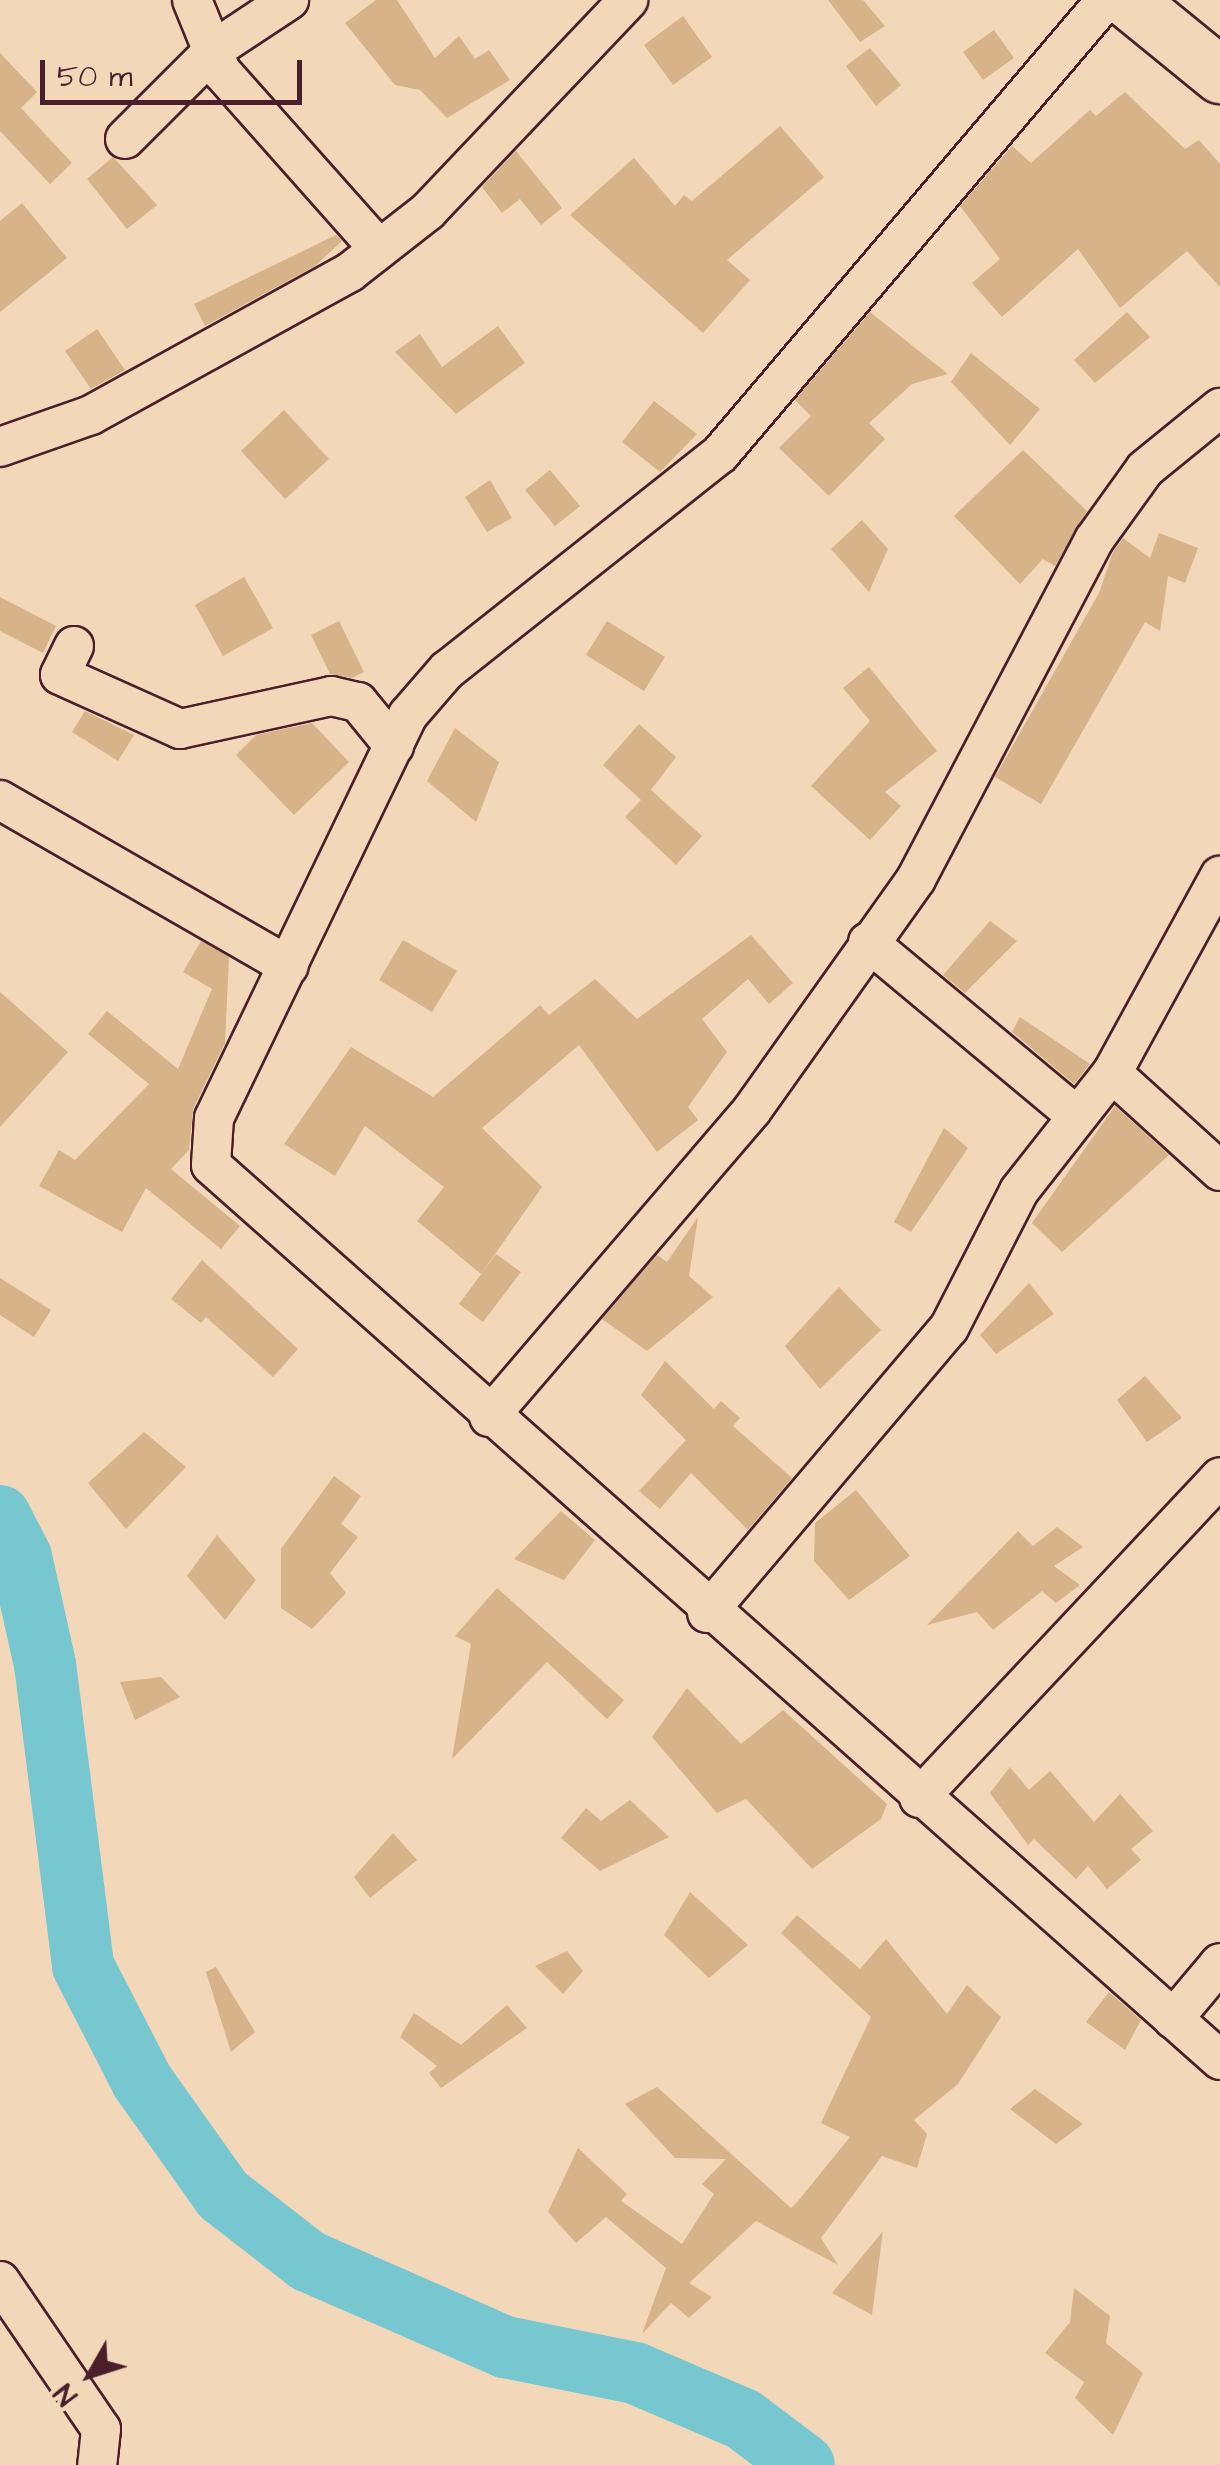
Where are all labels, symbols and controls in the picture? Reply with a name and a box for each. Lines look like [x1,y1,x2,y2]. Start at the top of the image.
scale bar [45,40,308,102]
text: 50 m [57,56,133,98]
north arrow [40,2325,140,2425]
text: N [46,2375,87,2413]

